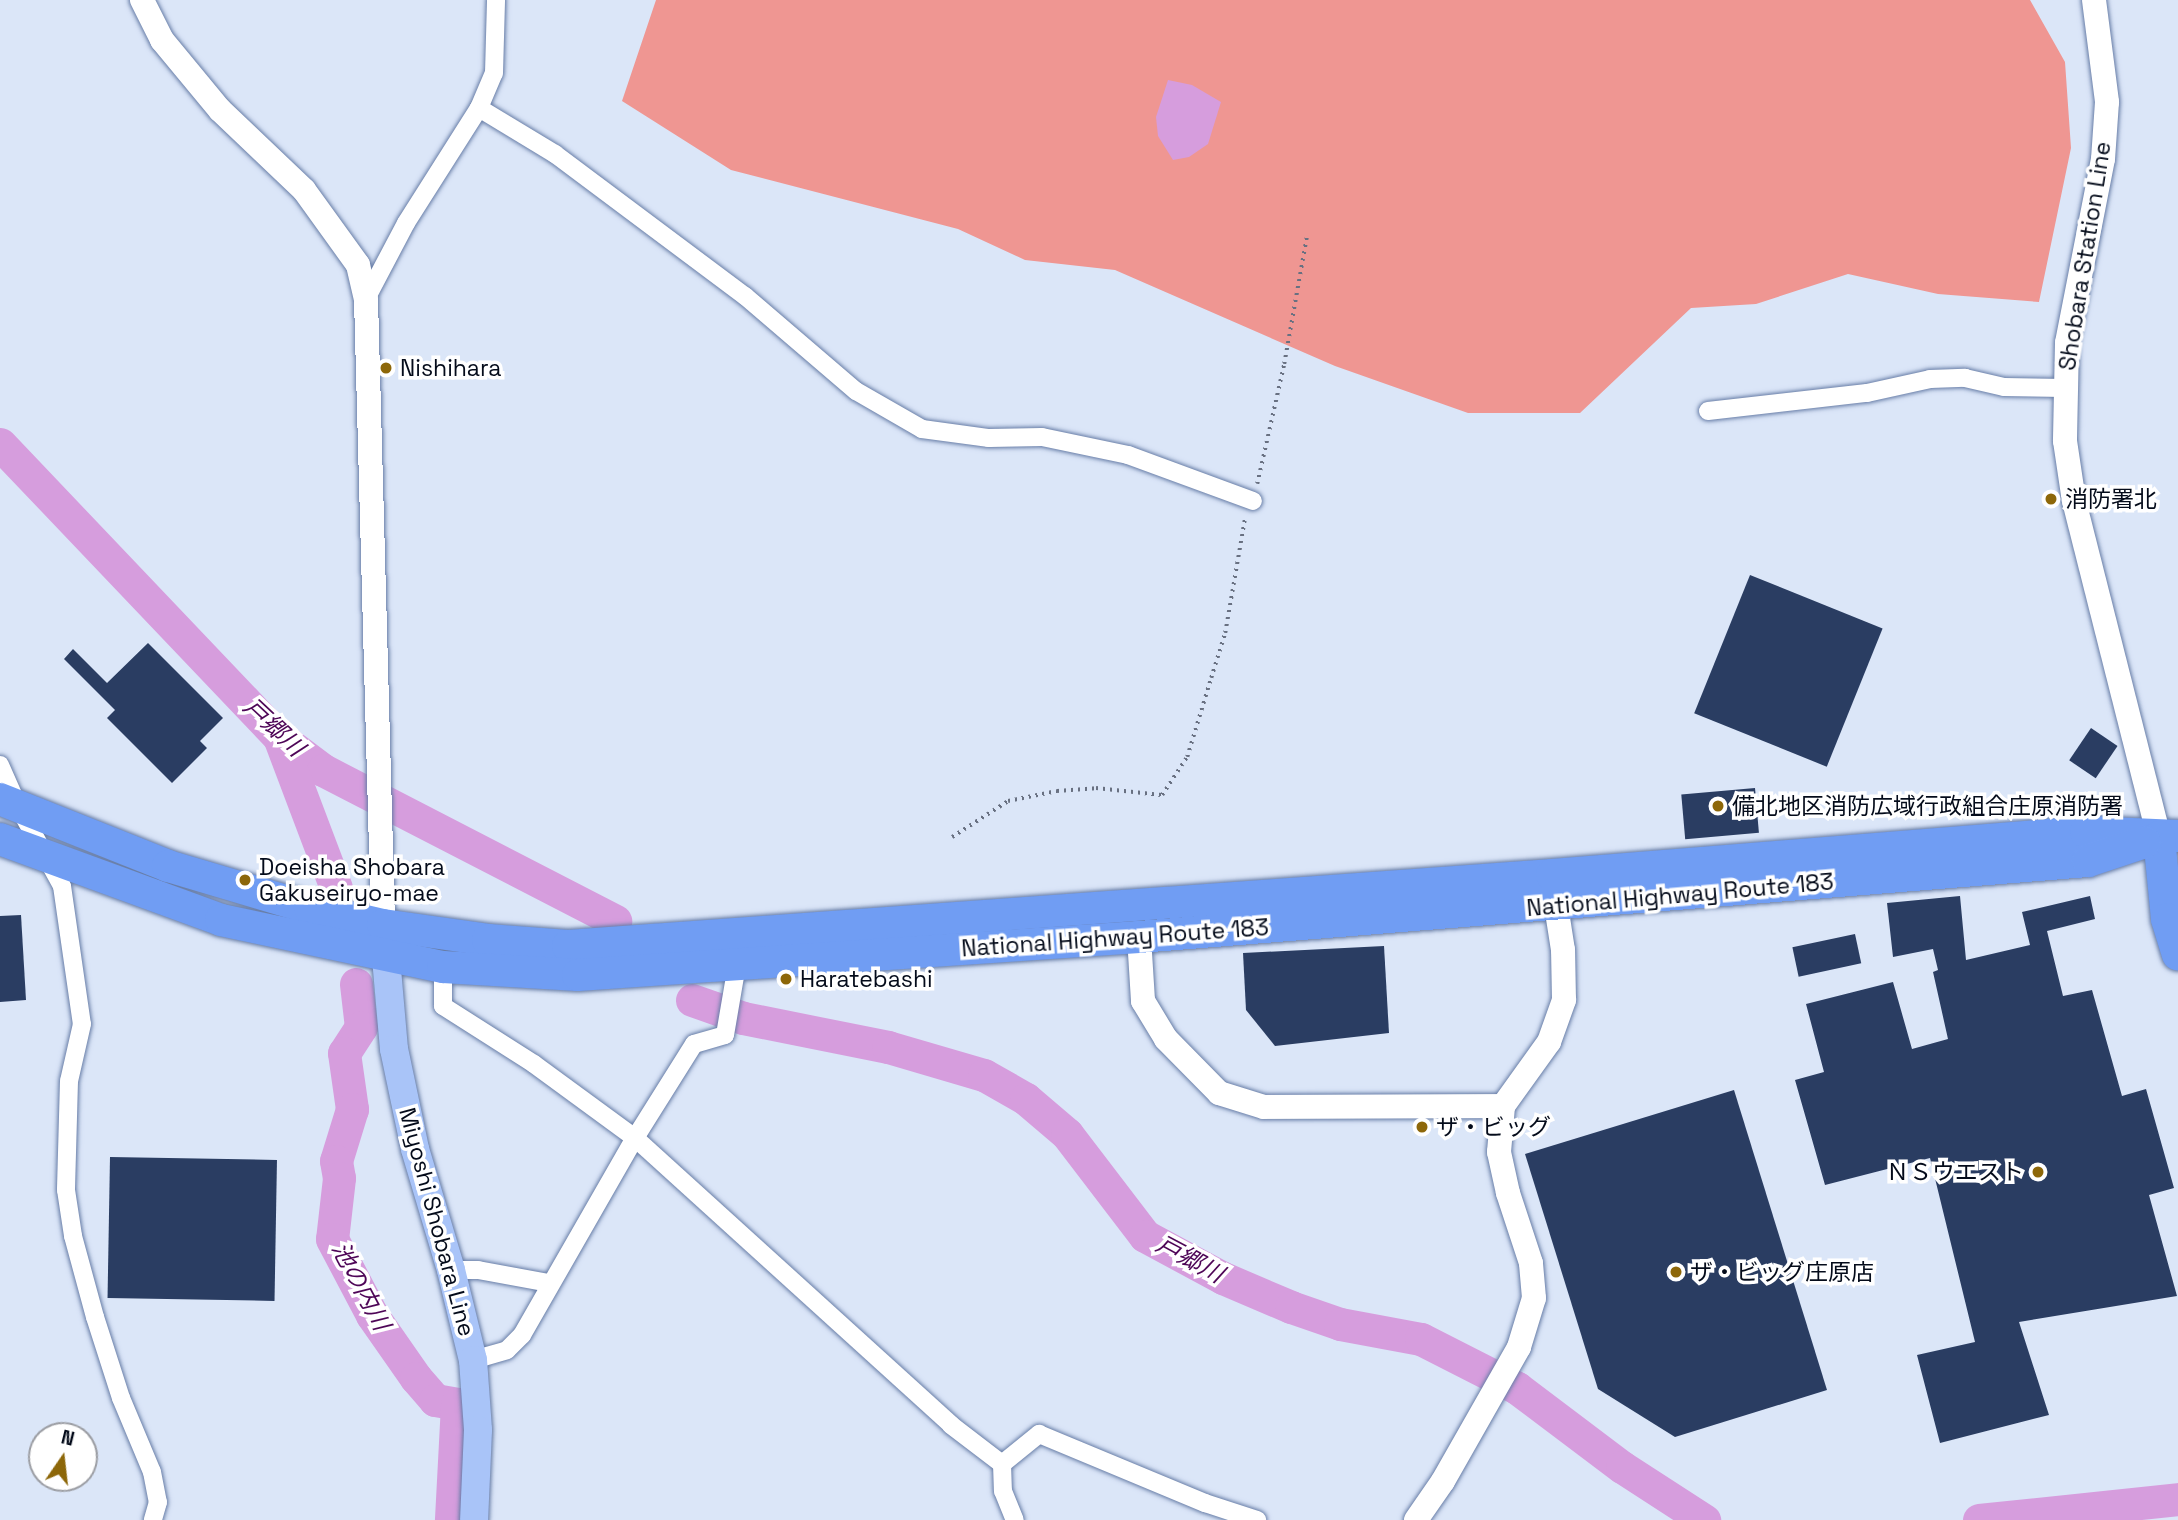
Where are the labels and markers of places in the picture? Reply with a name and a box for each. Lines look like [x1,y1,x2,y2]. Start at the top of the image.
place label: Nishihara [400,354,502,382]
marker: Nishihara [378,360,394,376]
place label: 消防署北 [2065,485,2157,513]
marker: 消防署北 [2043,491,2059,507]
place label: 備北地区消防広域行政組合庄原消防署 [1732,792,2123,820]
marker: 備北地区消防広域行政組合庄原消防署 [1710,798,1726,814]
place label: Doeisha Shobara Gakuseiryo-mae [259,853,445,907]
marker: Doeisha Shobara Gakuseiryo-mae [237,872,253,888]
place label: Haratebashi [800,965,933,993]
marker: Haratebashi [778,971,794,987]
place label: ザ・ビッグ [1436,1113,1551,1141]
marker: ザ・ビッグ [1414,1119,1430,1135]
place label: ＮＳウエスト [1886,1158,2024,1186]
marker: ＮＳウエスト [2030,1164,2046,1180]
place label: ザ・ビッグ庄原店 [1690,1258,1874,1286]
marker: ザ・ビッグ庄原店 [1668,1264,1684,1280]

